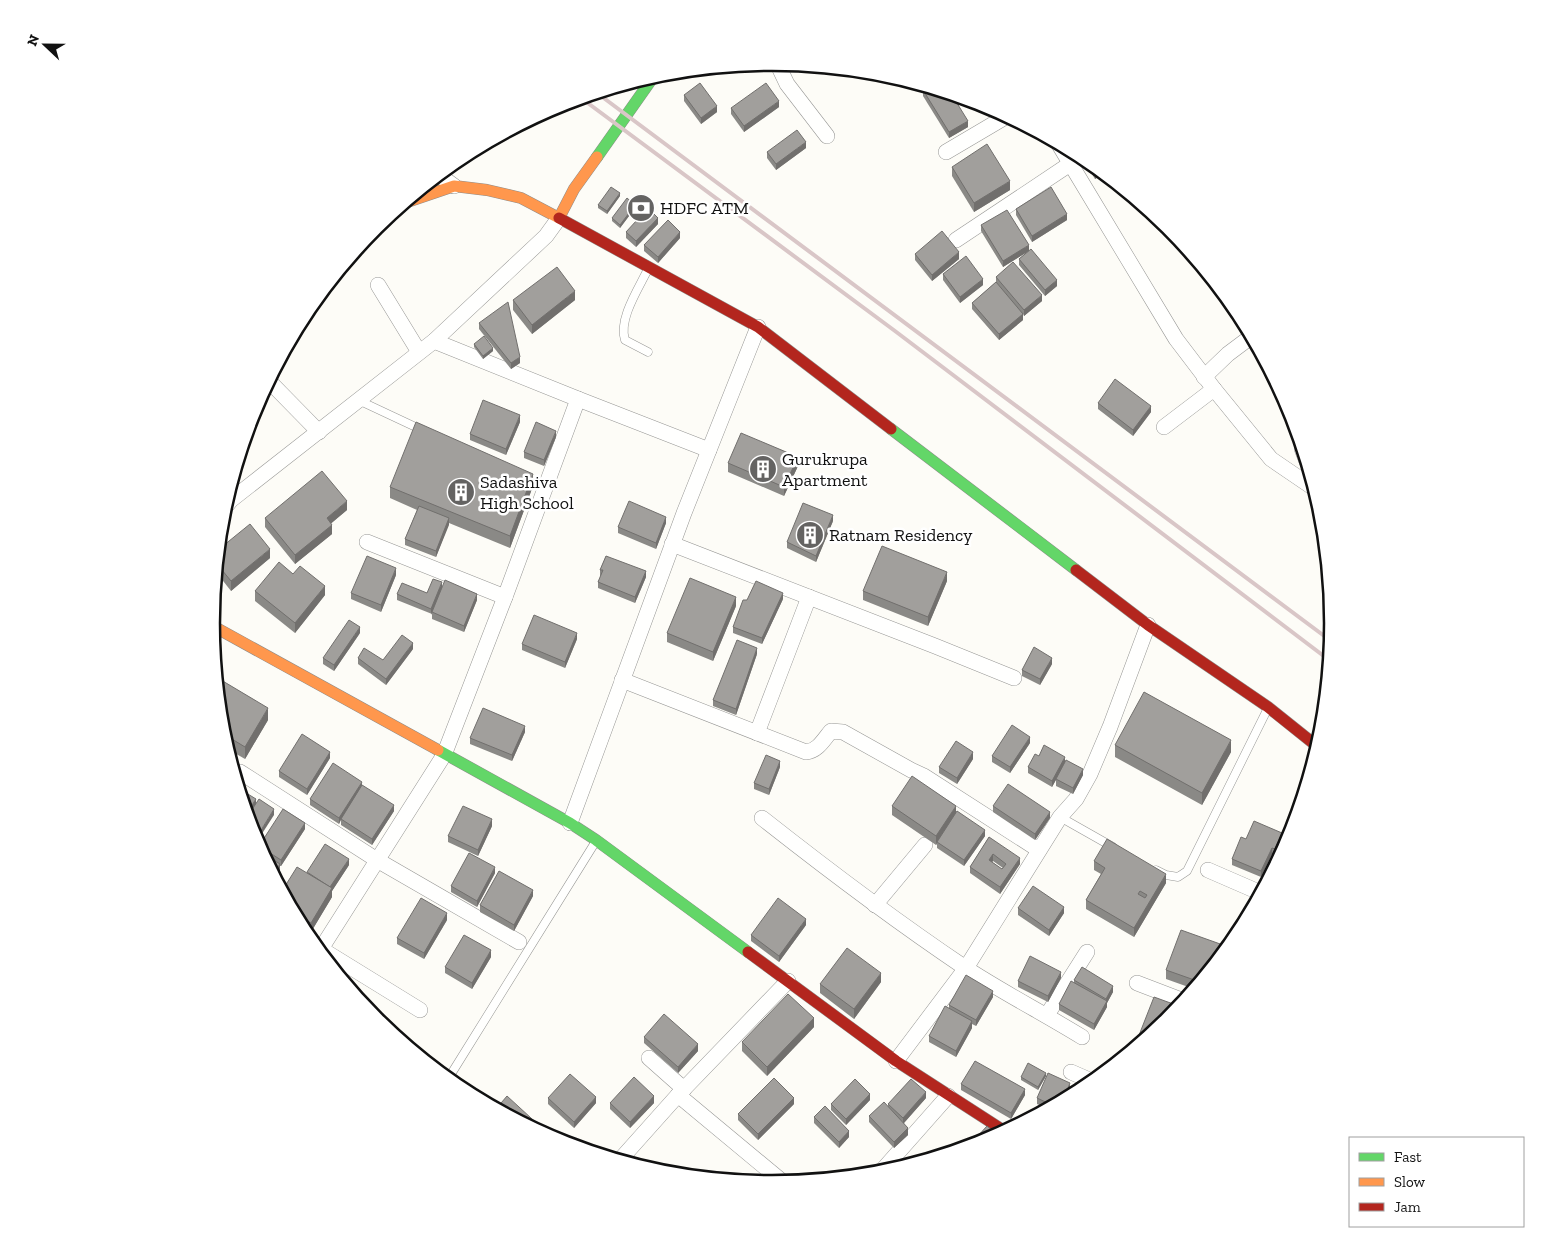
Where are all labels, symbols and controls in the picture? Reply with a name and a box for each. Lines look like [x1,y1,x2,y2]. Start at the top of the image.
north arrow [20,20,70,70]
text: N [24,32,43,48]
bank icon: HDFC ATM [626,193,656,223]
place label: HDFC ATM [660,197,749,219]
place label: Gurukrupa Apartment [782,448,868,491]
building icon: Gurukrupa Apartment [748,454,778,484]
place label: Sadashiva High School [480,471,574,514]
building icon: Sadashiva High School [446,477,476,507]
building icon: Ratnam Residency [795,520,825,550]
place label: Ratnam Residency [829,524,973,546]
legend [1349,1137,1524,1227]
text: Fast [1394,1148,1422,1166]
text: Slow [1394,1173,1426,1191]
text: Jam [1394,1198,1421,1216]

